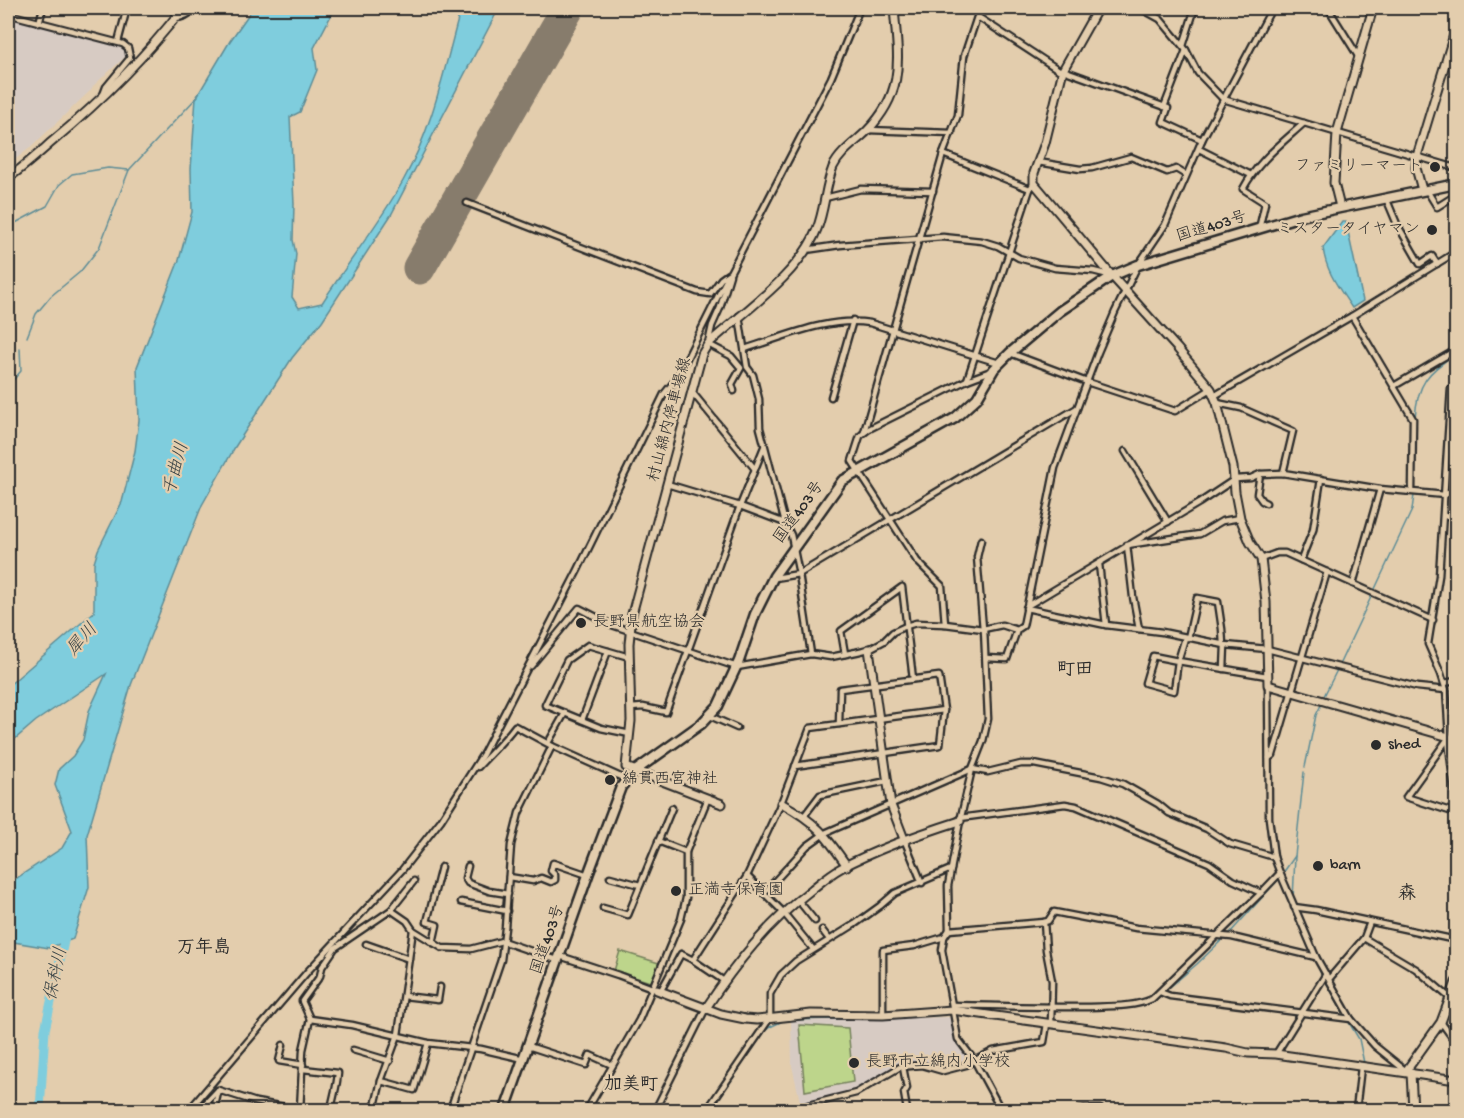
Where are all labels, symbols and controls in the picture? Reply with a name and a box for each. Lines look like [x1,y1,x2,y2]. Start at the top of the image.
place label: ファミリーマート [1295,158,1423,177]
marker: ファミリーマート [1428,160,1442,174]
street label: 国道403号 [1174,207,1250,248]
place label: ミスタータイヤマン [1277,221,1420,240]
marker: ミスタータイヤマン [1425,223,1439,237]
street label: 村山綿内停車場線 [643,355,697,484]
water label: 千曲川 [159,440,194,498]
street label: 国道403号 [770,477,829,548]
place label: 長野県航空協会 [593,612,705,633]
marker: 長野県航空協会 [574,616,588,630]
water label: 犀川 [63,620,103,660]
district label: 町田 [1057,660,1093,681]
place label: shed [1388,736,1422,755]
marker: shed [1369,738,1383,752]
place label: 綿貫西宮神社 [622,770,718,790]
marker: 綿貫西宮神社 [603,773,617,787]
place label: barn [1330,857,1361,876]
marker: barn [1311,859,1325,873]
place label: 正満寺保育園 [688,881,784,901]
district label: 森 [1398,883,1416,905]
marker: 正満寺保育園 [669,884,683,898]
street label: 国道403号 [527,902,570,978]
district label: 万年島 [177,937,231,959]
water label: 保科川 [40,945,73,1003]
place label: 長野市立綿内小学校 [866,1052,1010,1073]
marker: 長野市立綿内小学校 [847,1056,861,1070]
district label: 加美町 [604,1074,658,1096]

